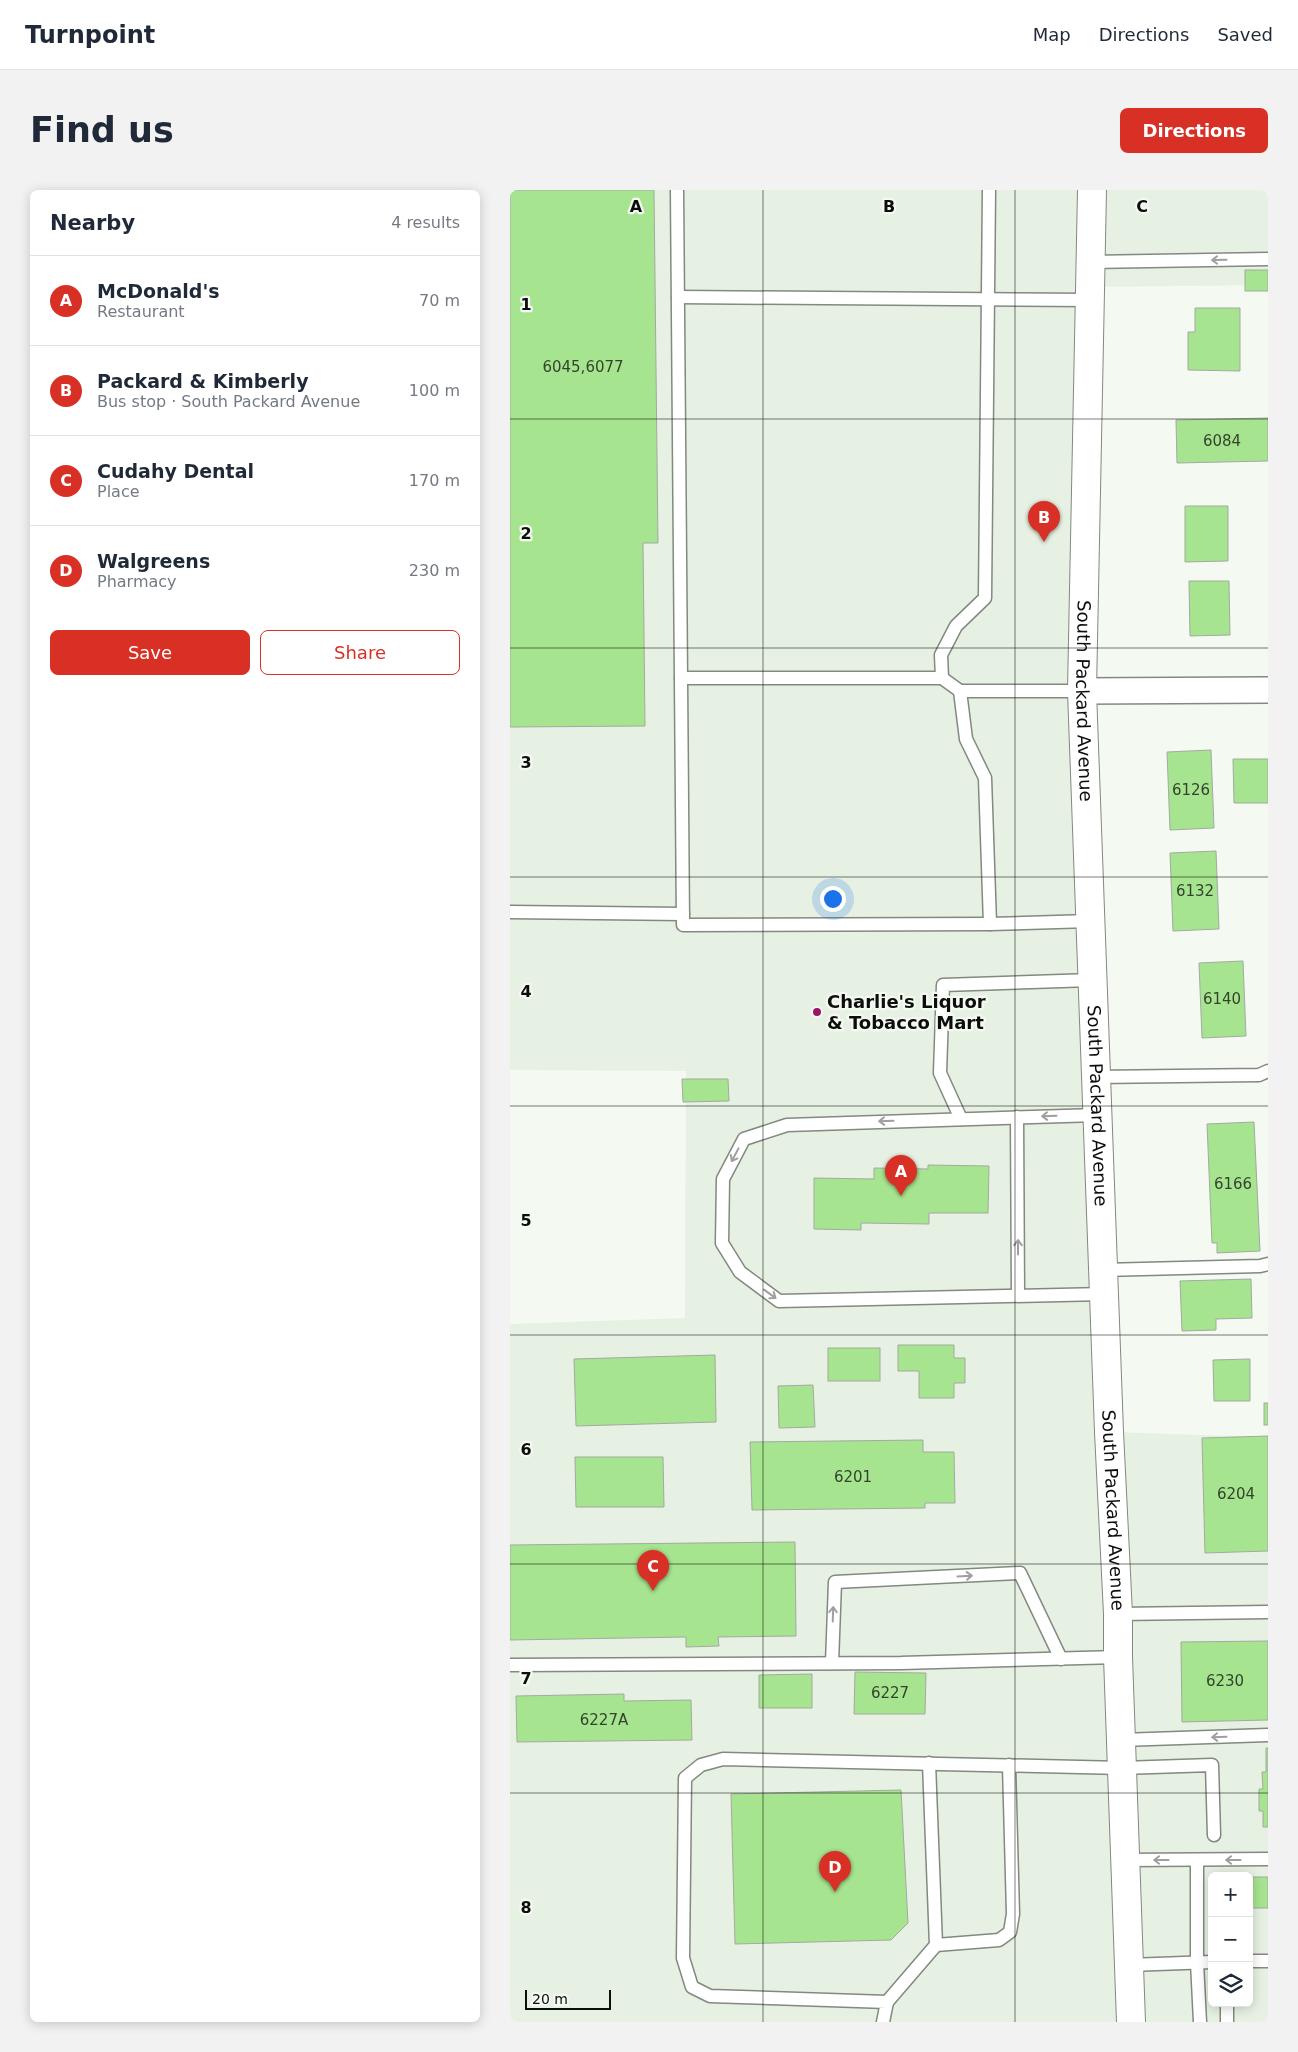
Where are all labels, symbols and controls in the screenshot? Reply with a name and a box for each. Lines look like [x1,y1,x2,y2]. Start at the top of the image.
text: Turnpoint [25,21,155,49]
text: Map [1033,24,1071,45]
text: Directions [1099,24,1189,45]
text: Saved [1217,24,1273,45]
button: Directions [1120,108,1268,153]
text: Find us [30,110,174,150]
text: A [630,197,643,216]
text: B [883,197,895,216]
text: C [1136,197,1148,216]
text: Nearby [50,211,135,235]
text: 4 results [391,213,460,232]
one-way arrow [1212,255,1228,264]
text: McDonald's [97,280,220,302]
text: A [60,291,72,310]
text: 70 m [419,291,460,310]
text: 1 [520,295,532,314]
text: Restaurant [97,302,185,321]
house number: 6045,6077 [542,358,624,376]
text: Packard & Kimberly [97,370,309,392]
text: B [60,381,72,400]
text: 100 m [409,381,460,400]
text: Bus stop · South Packard Avenue [97,392,360,411]
house number: 6084 [1203,432,1241,450]
text: Cudahy Dental [97,460,254,482]
text: C [60,471,72,490]
text: 170 m [409,471,460,490]
text: Place [97,482,140,501]
pin: B [1028,501,1060,542]
text: 2 [520,524,532,543]
text: Walgreens [97,550,210,572]
text: D [59,561,73,580]
text: 230 m [409,561,460,580]
text: Pharmacy [97,572,177,591]
street label: South Packard Avenue [1072,600,1097,802]
button: Save [50,630,250,675]
button: Share [260,630,460,675]
text: 3 [520,753,532,772]
house number: 6126 [1172,781,1210,799]
house number: 6132 [1176,882,1214,900]
your location [820,886,846,912]
text: 4 [520,982,532,1001]
house number: 6140 [1203,990,1241,1008]
place label: Charlie's Liquor & Tobacco Mart [827,991,986,1033]
street label: South Packard Avenue [1083,1005,1112,1207]
marker: Charlie's Liquor & Tobacco Mart [811,1006,823,1018]
one-way arrow [1041,1112,1057,1121]
one-way arrow [878,1117,894,1126]
one-way arrow [730,1147,740,1162]
pin: A [885,1155,917,1196]
house number: 6166 [1214,1175,1252,1193]
text: 5 [520,1211,532,1230]
one-way arrow [1013,1239,1023,1255]
one-way arrow [763,1289,777,1299]
street label: South Packard Avenue [1098,1409,1129,1611]
text: 6 [520,1440,532,1459]
house number: 6201 [834,1468,872,1486]
house number: 6204 [1217,1485,1255,1503]
pin: C [637,1550,669,1591]
one-way arrow [956,1571,973,1581]
one-way arrow [829,1607,838,1623]
text: 7 [520,1669,532,1688]
house number: 6230 [1206,1672,1244,1690]
house number: 6227 [871,1684,909,1702]
house number: 6227A [580,1711,629,1729]
one-way arrow [1212,1732,1228,1741]
pin: D [819,1851,851,1892]
one-way arrow [1153,1855,1170,1865]
one-way arrow [1225,1855,1241,1865]
map controls [1208,1872,1253,2007]
button: + [1208,1872,1253,1917]
text: 8 [520,1898,532,1917]
button: − [1208,1917,1253,1962]
button: layers [1208,1962,1253,2007]
scale bar [525,1987,611,2010]
text: 20 m [532,1991,568,2007]

